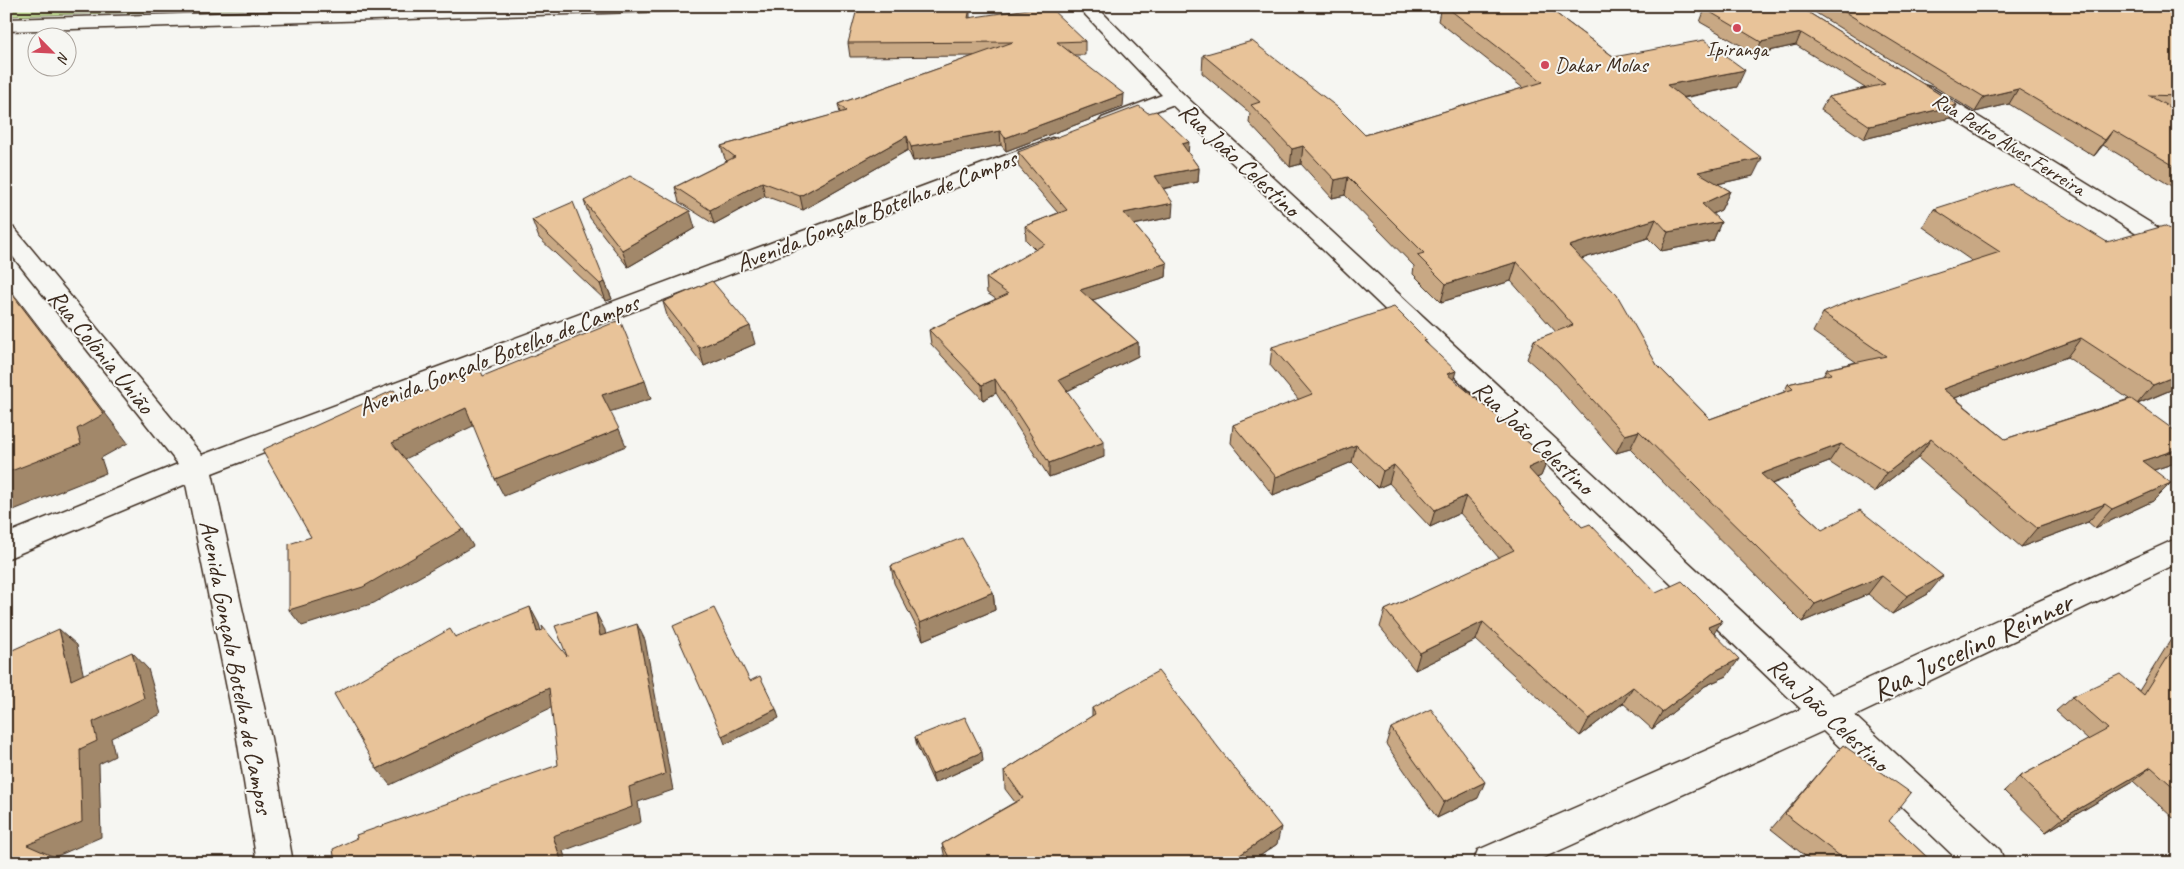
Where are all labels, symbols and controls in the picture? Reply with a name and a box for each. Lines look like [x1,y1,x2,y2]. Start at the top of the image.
marker: Ipiranga [1731,22,1743,34]
north arrow [28,28,78,78]
place label: Ipiranga [1706,36,1770,62]
text: N [53,50,73,67]
place label: Dakar Molas [1555,52,1649,78]
marker: Dakar Molas [1539,59,1551,71]
street label: Rua Pedro Alves Ferreira [1928,87,2092,203]
street label: Rua João Celestino [1172,95,1309,226]
street label: Avenida Gonçalo Botelho de Campos [731,142,1024,279]
street label: Rua Colônia União [41,283,162,422]
street label: Avenida Gonçalo Botelho de Campos [353,286,646,423]
street label: Rua João Celestino [1466,373,1603,504]
street label: Avenida Gonçalo Botelho de Campos [192,518,281,819]
street label: Rua Juscelino Reinner [1866,582,2081,709]
street label: Rua João Celestino [1761,650,1898,781]

